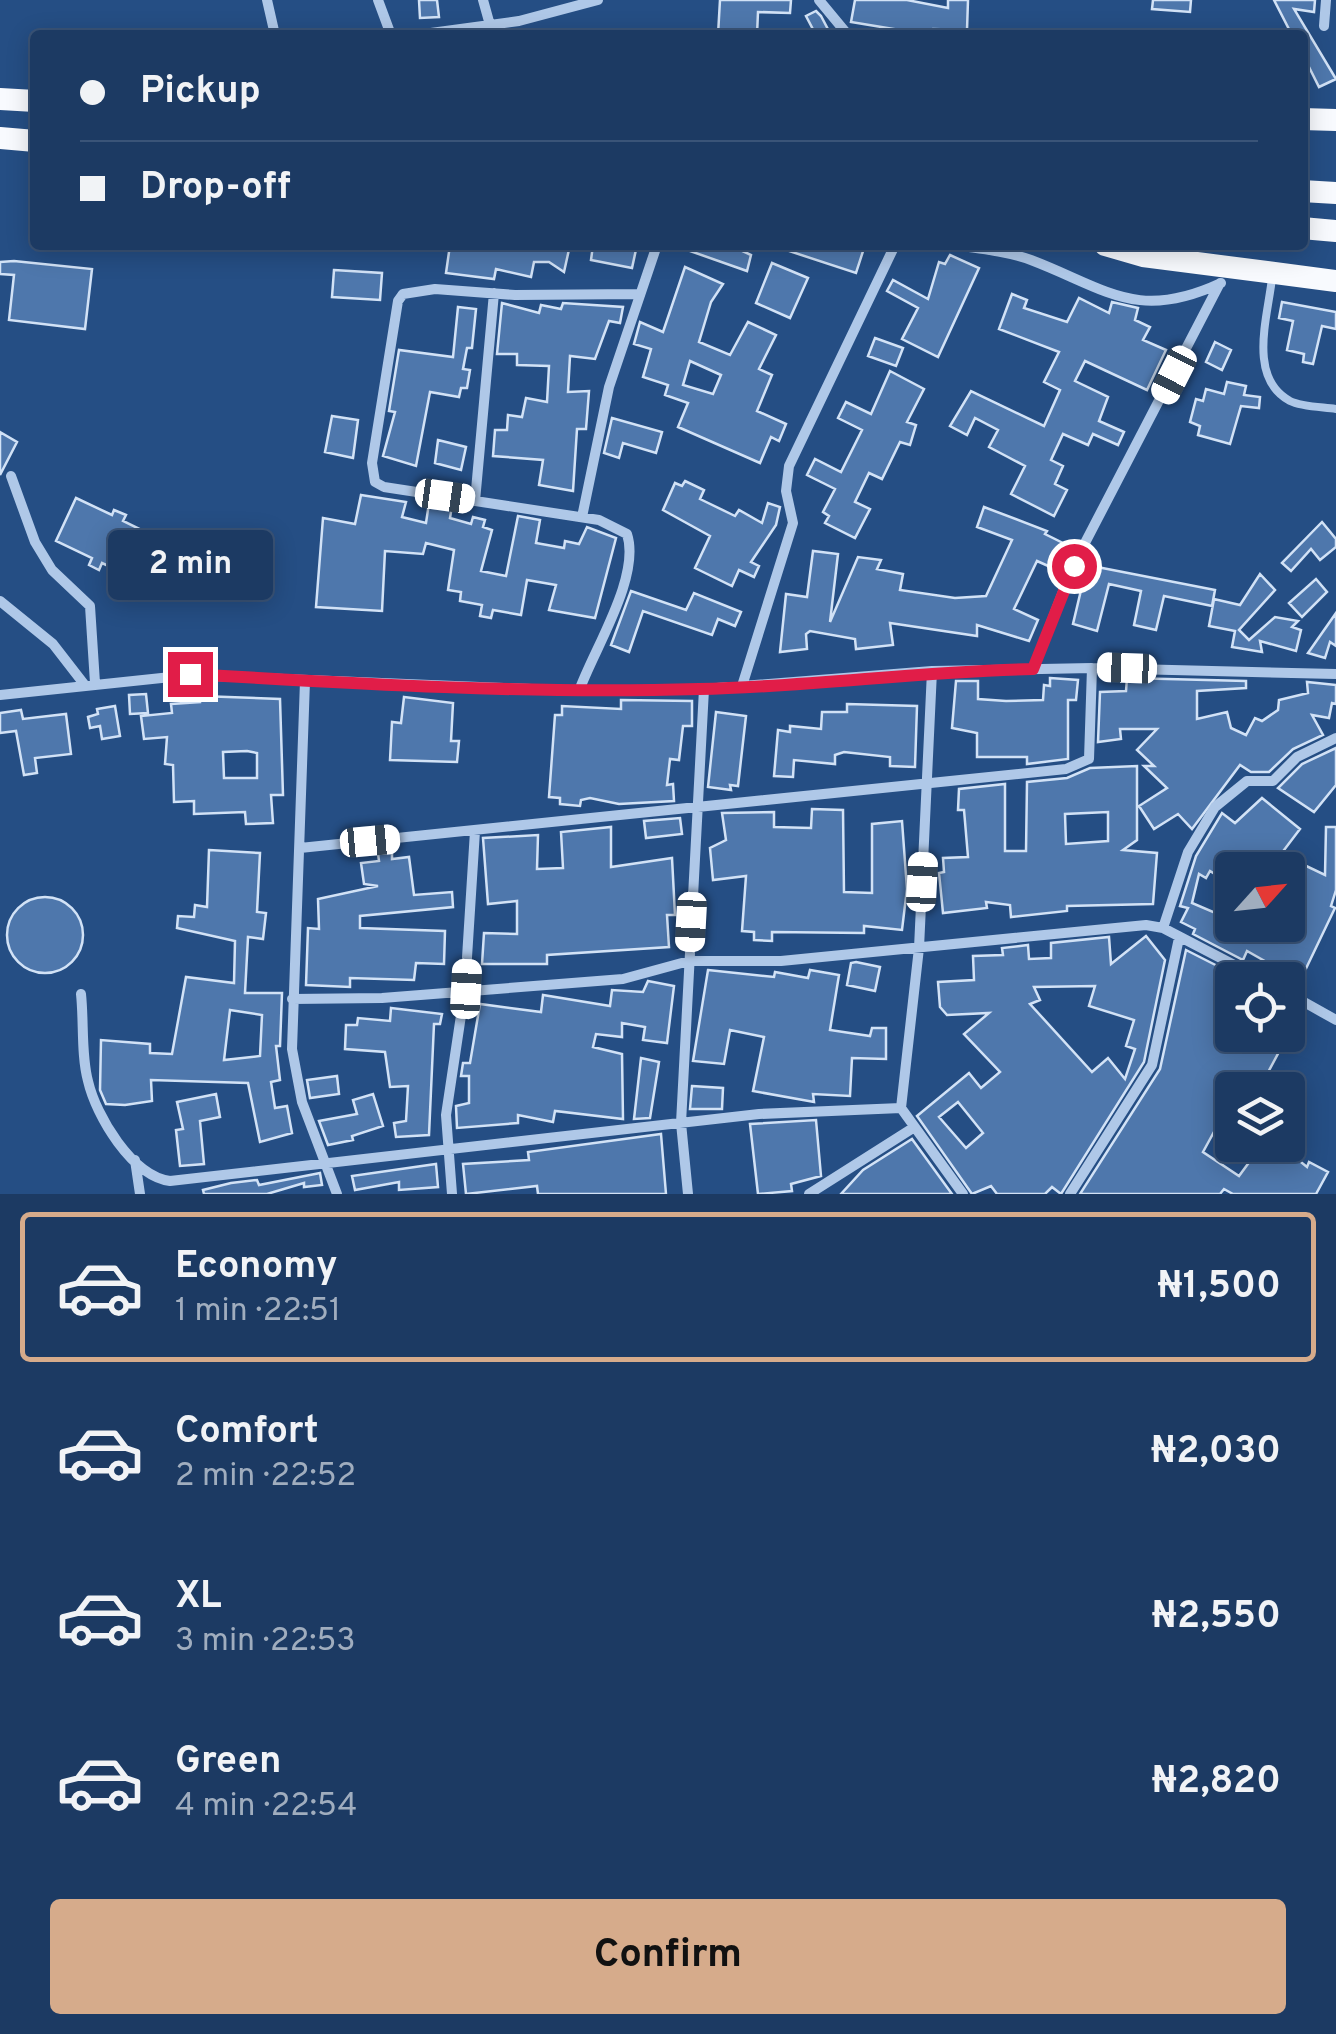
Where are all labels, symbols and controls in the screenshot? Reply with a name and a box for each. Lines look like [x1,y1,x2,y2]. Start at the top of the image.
text: Pickup [140,68,261,117]
text: Drop-off [140,164,291,213]
car [1147,341,1201,409]
car [413,477,477,515]
callout: 2 min [108,529,272,599]
route start [1052,544,1097,589]
text: 2 min [149,545,232,585]
route end [168,652,213,697]
car [1096,652,1158,684]
car [339,823,401,859]
car [905,851,939,913]
north arrow [1215,852,1305,942]
map controls [1215,852,1305,1162]
car [674,891,708,953]
car [449,958,483,1020]
button: locate [1215,962,1305,1052]
button: layers [1215,1072,1305,1162]
icon: car [55,1242,145,1332]
text: Economy [175,1243,337,1292]
text: ₦1,500 [1157,1263,1281,1312]
text: 1 min · 22:51 [175,1292,341,1332]
icon: car [55,1407,145,1497]
text: Comfort [175,1408,319,1457]
text: ₦2,030 [1151,1428,1281,1477]
text: 2 min · 22:52 [175,1457,356,1497]
icon: car [55,1572,145,1662]
text: XL [175,1573,222,1622]
text: ₦2,550 [1152,1593,1281,1642]
text: 3 min · 22:53 [175,1622,356,1662]
icon: car [55,1737,145,1827]
text: Green [175,1738,281,1787]
text: ₦2,820 [1152,1758,1281,1807]
text: 4 min · 22:54 [175,1787,357,1827]
button: Confirm [50,1899,1286,2014]

